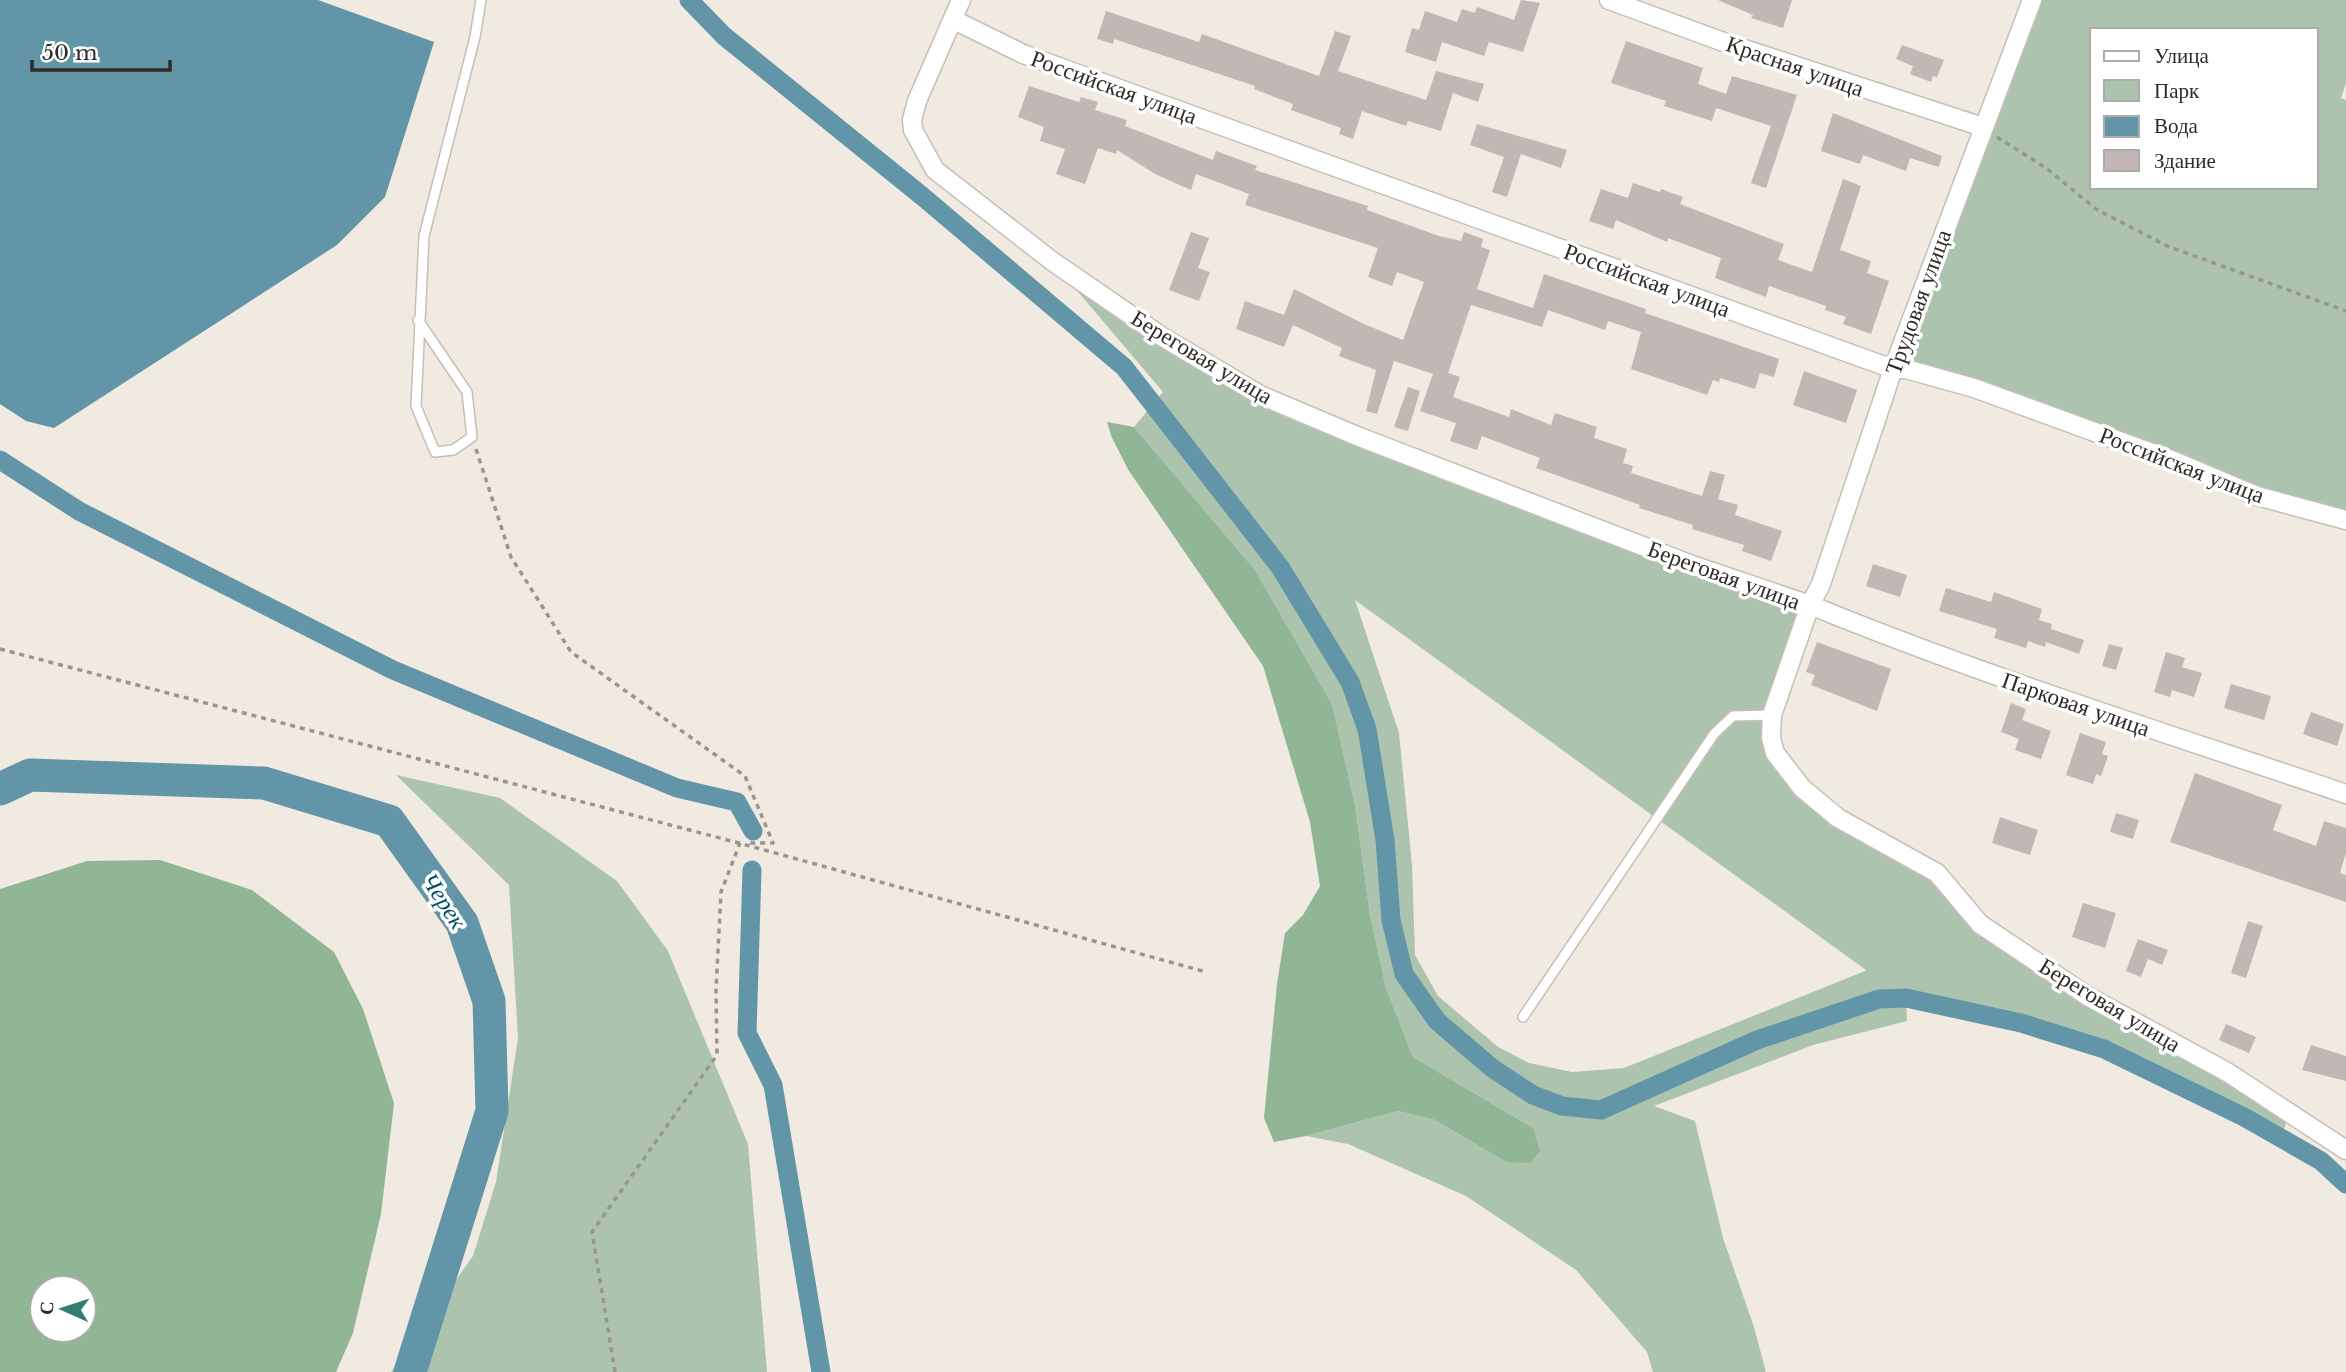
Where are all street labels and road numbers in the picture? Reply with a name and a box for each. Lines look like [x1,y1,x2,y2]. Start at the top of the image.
street label: Красная улица [1722,29,1868,103]
street label: Российская улица [1027,44,1201,130]
street label: Трудовая улица [1879,226,1957,378]
street label: Российская улица [1560,237,1734,323]
street label: Береговая улица [1126,304,1278,410]
street label: Российская улица [2096,421,2268,509]
street label: Береговая улица [1644,534,1804,616]
street label: Парковая улица [1998,666,2154,742]
street label: Береговая улица [2034,952,2186,1058]

